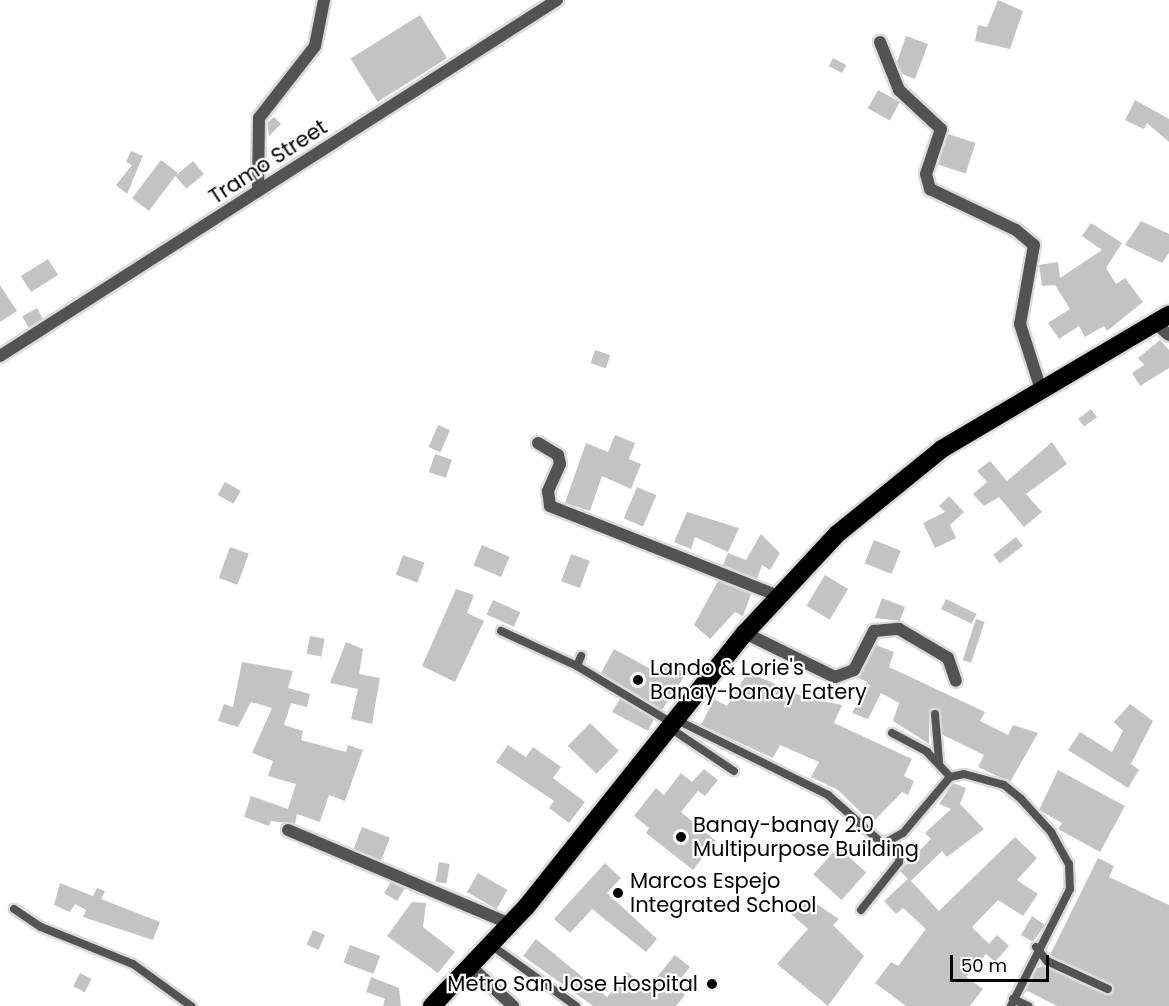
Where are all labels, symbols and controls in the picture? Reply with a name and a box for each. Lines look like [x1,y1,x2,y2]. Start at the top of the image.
street label: Tramo Street [204,115,332,209]
place label: Lando & Lorie's Banay-banay Eatery [650,655,867,705]
marker: Lando & Lorie's Banay-banay Eatery [631,673,645,687]
place label: Banay-banay 2.0 Multipurpose Building [693,812,919,862]
marker: Banay-banay 2.0 Multipurpose Building [674,830,688,844]
place label: Marcos Espejo Integrated School [630,868,817,918]
marker: Marcos Espejo Integrated School [611,886,625,900]
scale bar [953,943,1052,981]
text: 50 m [961,953,1007,978]
place label: Metro San Jose Hospital [447,971,698,997]
marker: Metro San Jose Hospital [703,975,721,993]

